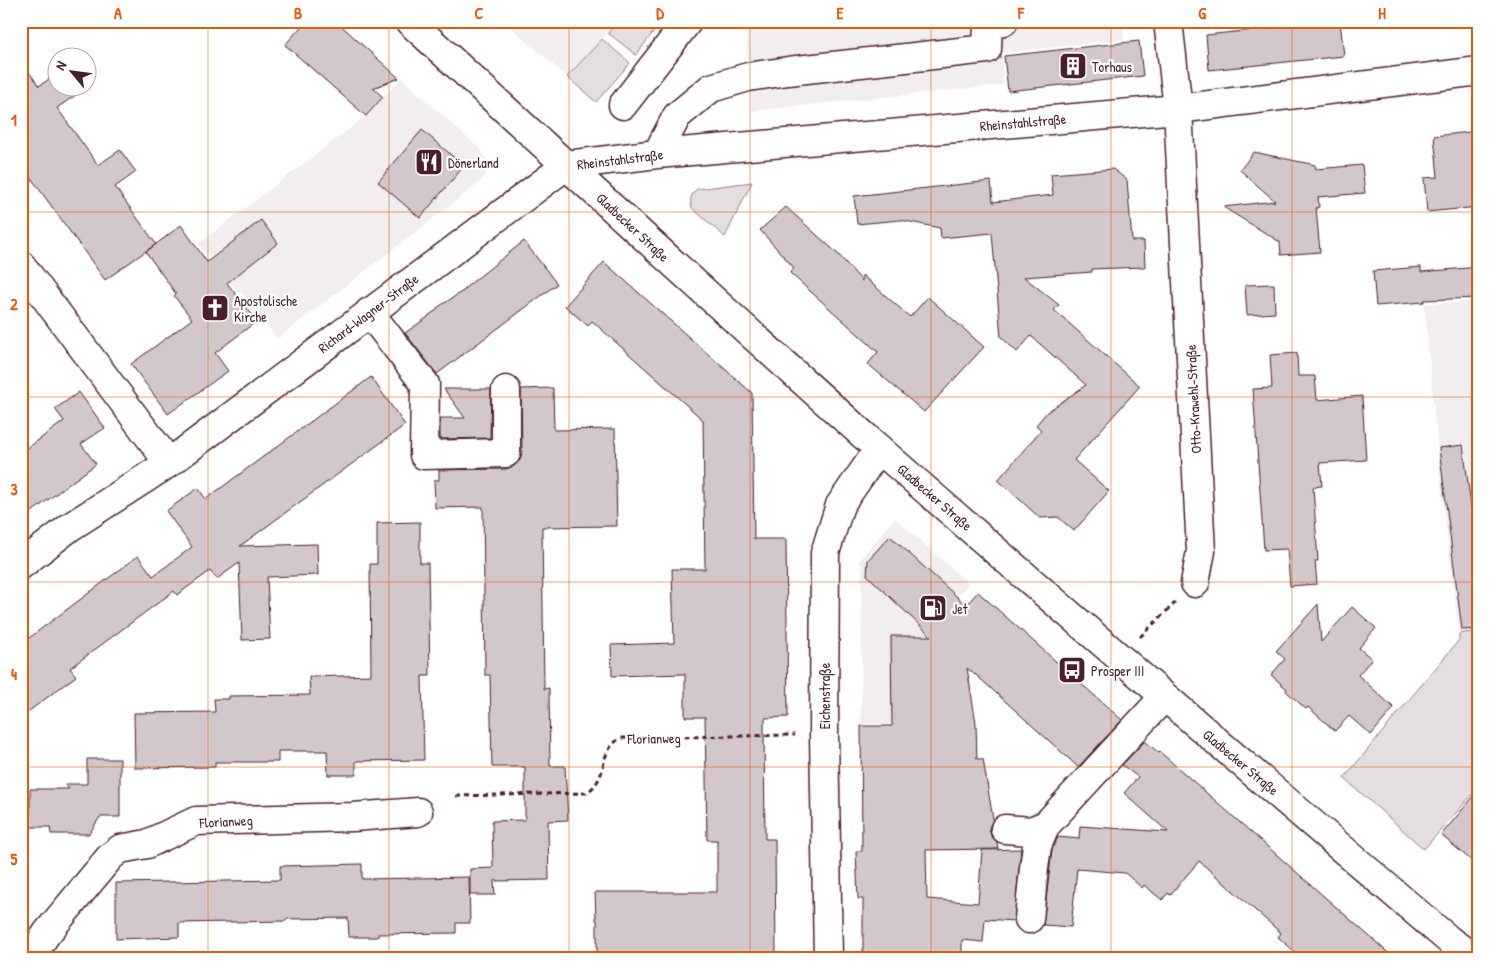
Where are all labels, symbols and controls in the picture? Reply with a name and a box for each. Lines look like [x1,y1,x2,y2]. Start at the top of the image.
text: A [114,2,122,24]
text: B [294,2,302,24]
text: C [475,2,484,24]
text: D [656,2,664,24]
text: E [836,2,844,24]
text: F [1017,2,1025,24]
text: G [1198,2,1206,24]
text: H [1378,2,1386,24]
north arrow [48,48,98,98]
building icon: Torhaus [1058,51,1088,81]
text: N [50,57,71,73]
place label: Torhaus [1092,57,1132,76]
text: 1 [11,109,17,131]
street label: Rheinstahlstraße [979,109,1067,136]
street label: Rheinstahlstraße [576,144,665,175]
restaurant icon: Dönerland [414,147,444,177]
place label: Dönerland [448,153,499,172]
street label: Gladbecker Straße [592,188,674,267]
street label: Richard-Wagner-Straße [314,269,423,358]
place label: Apostolische Kirche [234,291,298,326]
text: 2 [10,293,18,315]
church icon: Apostolische Kirche [200,293,230,323]
street label: Otto-Krawehl-Straße [1181,343,1206,454]
street label: Gladbecker Straße [893,459,977,536]
text: 3 [10,478,18,500]
fuel station icon: Jet [918,593,948,623]
place label: Jet [952,599,968,618]
bus stop icon: Prosper III [1057,655,1087,685]
place label: Prosper III [1091,661,1144,681]
street label: Eichenstraße [815,662,835,729]
text: 4 [11,663,17,685]
street label: Gladbecker Straße [1199,725,1283,800]
street label: Florianweg [626,728,681,749]
street label: Florianweg [198,810,253,833]
text: 5 [11,848,18,870]

